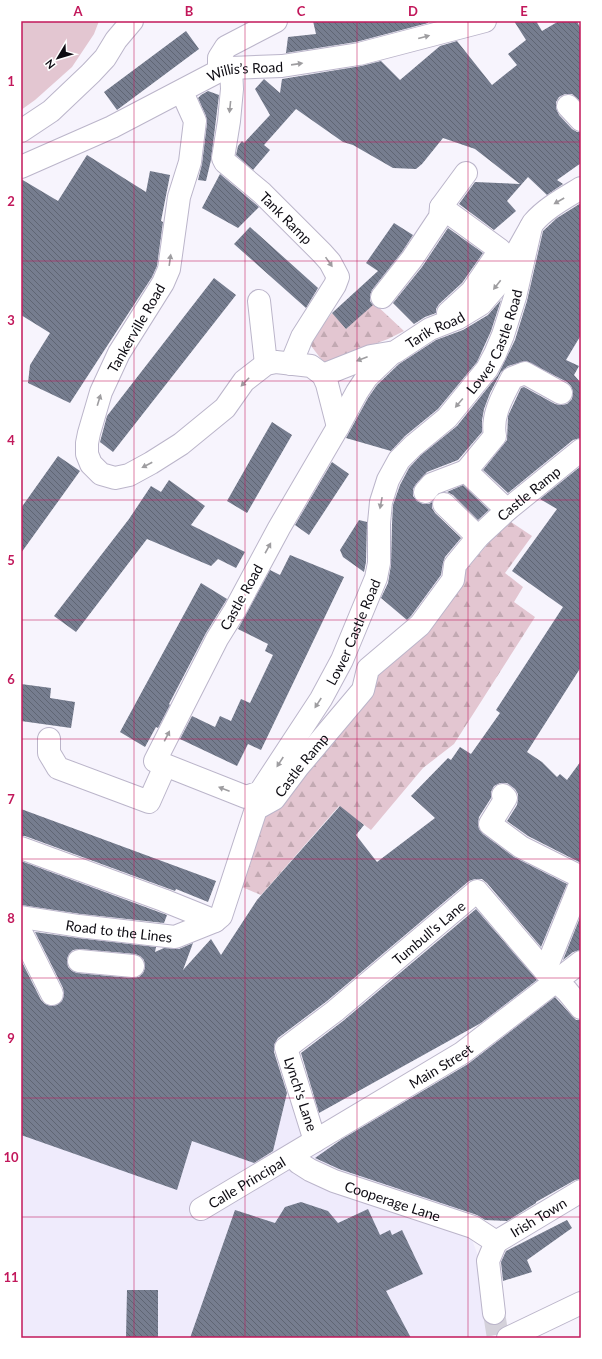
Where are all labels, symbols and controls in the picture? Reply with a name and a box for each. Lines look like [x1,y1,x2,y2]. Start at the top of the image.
text: A [72,3,83,19]
text: B [185,3,194,19]
text: C [297,3,306,19]
text: D [408,3,418,19]
text: E [520,3,528,19]
one-way arrow [418,33,431,39]
north arrow [38,38,78,78]
text: N [42,57,57,72]
street label: Willis’s Road [204,57,283,84]
one-way arrow [291,60,303,67]
text: 1 [7,73,15,89]
one-way arrow [227,101,234,113]
street label: Tank Ramp [257,188,316,247]
text: 2 [7,193,15,209]
one-way arrow [553,198,565,205]
one-way arrow [167,254,173,266]
one-way arrow [325,256,333,267]
one-way arrow [493,279,502,290]
street label: Tankerville Road [104,281,168,375]
street label: Lower Castle Road [462,288,525,397]
street label: Tarik Road [402,308,468,351]
text: 3 [7,312,15,328]
one-way arrow [357,356,368,362]
one-way arrow [241,377,250,387]
one-way arrow [96,394,102,406]
one-way arrow [455,397,464,408]
text: 4 [7,432,15,448]
one-way arrow [141,462,153,468]
street label: Castle Ramp [493,462,564,524]
one-way arrow [378,497,384,509]
one-way arrow [265,542,271,553]
text: 5 [7,552,15,568]
street label: Castle Road [216,561,266,633]
street label: Lower Castle Road [322,576,383,688]
text: 6 [7,671,15,687]
one-way arrow [314,698,322,708]
street label: Castle Ramp [270,729,332,800]
one-way arrow [164,731,171,742]
one-way arrow [276,757,284,767]
one-way arrow [217,785,229,791]
text: 7 [7,791,15,807]
street label: Tumbull's Lane [388,897,468,968]
text: 8 [7,910,15,926]
street label: Road to the Lines [65,916,173,945]
text: 9 [7,1030,15,1046]
street label: Main Street [405,1040,476,1091]
street label: Lynch's Lane [281,1055,321,1133]
text: 10 [3,1149,19,1165]
street label: Calle Principal [205,1152,288,1211]
street label: Cooperage Lane [343,1177,443,1224]
street label: Irish Town [507,1193,569,1240]
text: 11 [3,1269,19,1285]

